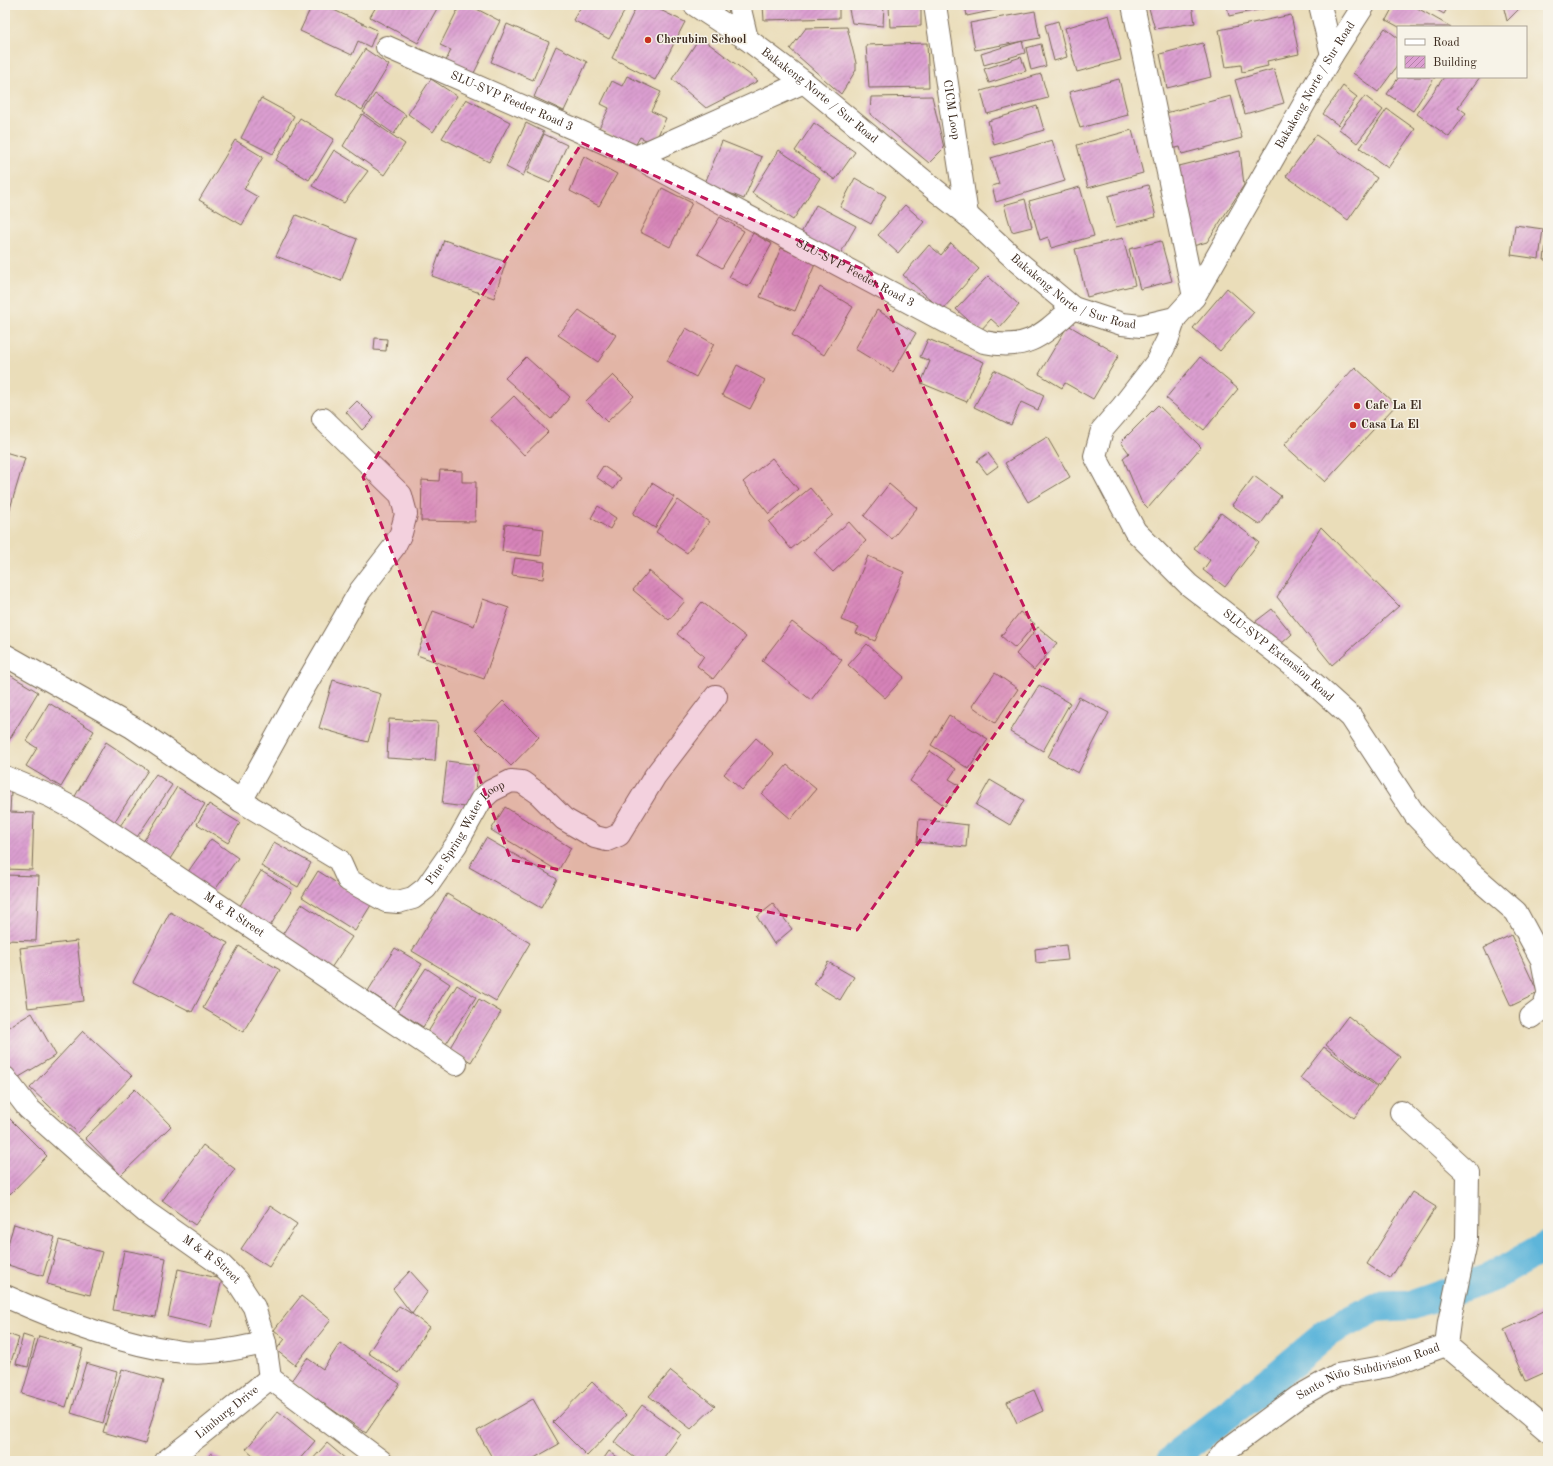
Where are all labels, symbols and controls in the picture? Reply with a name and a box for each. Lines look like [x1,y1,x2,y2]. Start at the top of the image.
street label: Bakakeng Norte / Sur Road [1274,20,1358,151]
legend [1397,26,1527,78]
place label: Cherubim School [656,34,747,46]
marker: Cherubim School [643,35,653,45]
text: Road [1433,37,1460,49]
street label: Bakakeng Norte / Sur Road [759,46,880,146]
text: Building [1433,57,1477,69]
street label: SLU-SVP Feeder Road 3 [449,69,575,134]
street label: CICM Loop [940,79,961,141]
street label: SLU-SVP Feeder Road 3 [794,237,916,310]
street label: Bakakeng Norte / Sur Road [1008,252,1137,331]
place label: Cafe La El [1365,400,1422,412]
marker: Cafe La El [1352,401,1362,411]
place label: Casa La El [1361,419,1419,431]
marker: Casa La El [1348,420,1358,430]
street label: SLU-SVP Extension Road [1220,607,1336,704]
street label: Pine Spring Water Loop [424,779,507,887]
street label: M & R Street [201,891,266,940]
street label: M & R Street [180,1233,242,1286]
street label: Santo Niño Subdivision Road [1295,1342,1442,1403]
street label: Limburg Drive [194,1383,261,1442]

